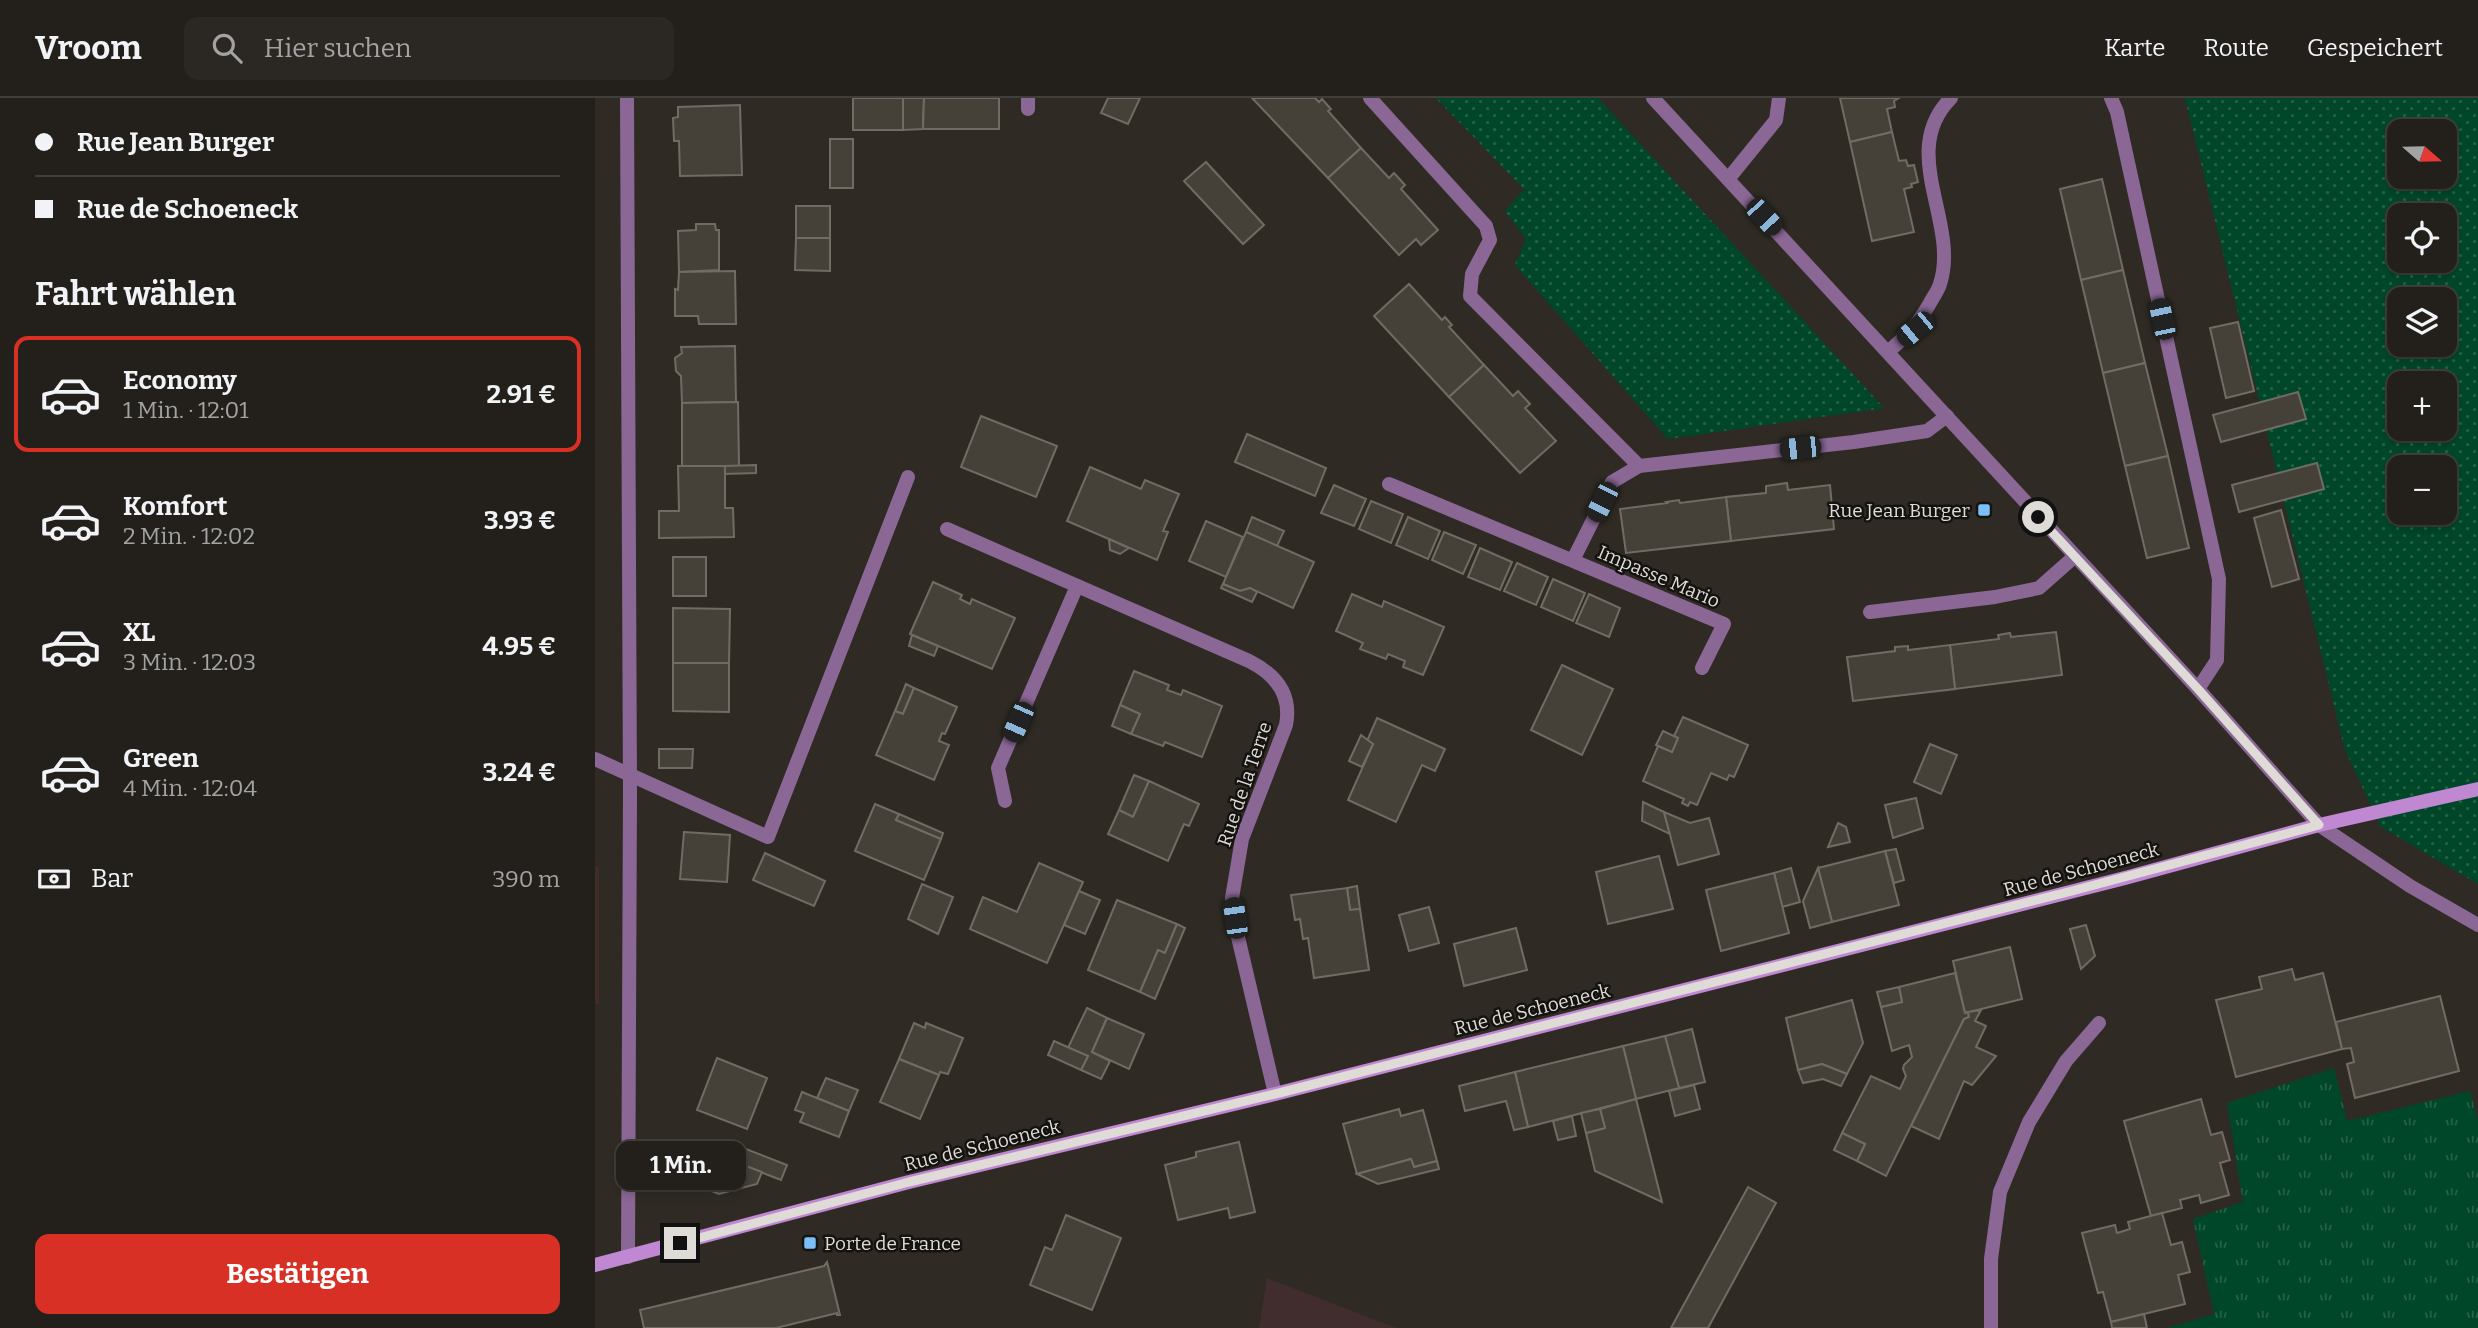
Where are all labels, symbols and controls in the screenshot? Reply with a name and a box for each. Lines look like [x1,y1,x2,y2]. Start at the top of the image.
search box [184,17,674,80]
text: Vroom [35,28,142,68]
icon: search [208,29,246,67]
text: Hier suchen [264,33,411,64]
text: Karte [2104,34,2166,62]
text: Route [2204,34,2269,62]
text: Gespeichert [2307,34,2443,62]
north arrow [2387,119,2457,189]
map controls [2387,119,2457,525]
text: Rue Jean Burger [77,127,274,158]
text: Rue de Schoeneck [77,194,298,225]
car [1742,194,1787,240]
button: locate [2387,203,2457,273]
text: Fahrt wählen [35,275,236,313]
button: layers [2387,287,2457,357]
car [2148,296,2177,342]
car [1893,307,1938,351]
icon: car [39,363,102,426]
text: Economy [123,365,237,396]
button: + [2387,371,2457,441]
text: 2.91 € [486,379,556,410]
text: 1 Min. · 12:01 [123,396,249,424]
car [1779,435,1822,461]
button: − [2387,455,2457,525]
car [1584,479,1621,525]
icon: car [39,489,102,552]
text: Komfort [123,491,228,522]
place label: Rue Jean Burger [1828,499,1971,522]
route start [2022,501,2054,533]
marker: Rue Jean Burger [1976,502,1992,518]
text: 3.93 € [484,505,556,536]
text: 2 Min. · 12:02 [123,522,255,550]
street label: Impasse Mario [1594,540,1723,613]
icon: car [39,615,102,678]
text: XL [123,617,155,648]
text: 4.95 € [482,631,556,662]
text: 3 Min. · 12:03 [123,648,256,676]
car [1000,699,1037,745]
street label: Rue de la Terre [1212,719,1277,849]
icon: car [39,741,102,804]
text: Green [123,743,199,774]
text: 3.24 € [483,757,556,788]
text: 4 Min. · 12:04 [123,774,257,802]
street label: Rue de Schoeneck [2001,838,2162,901]
icon: cash [35,860,73,898]
text: Bar [91,863,133,894]
text: 390 m [492,865,560,893]
car [1222,896,1249,940]
street label: Rue de Schoeneck [1452,979,1613,1040]
street label: Rue de Schoeneck [902,1115,1063,1176]
callout: 1 Min. [615,1142,745,1190]
text: 1 Min. [650,1151,712,1179]
route end [664,1227,696,1259]
place label: Porte de France [824,1232,961,1255]
button: Bestätigen [35,1234,560,1314]
marker: Porte de France [802,1235,818,1251]

